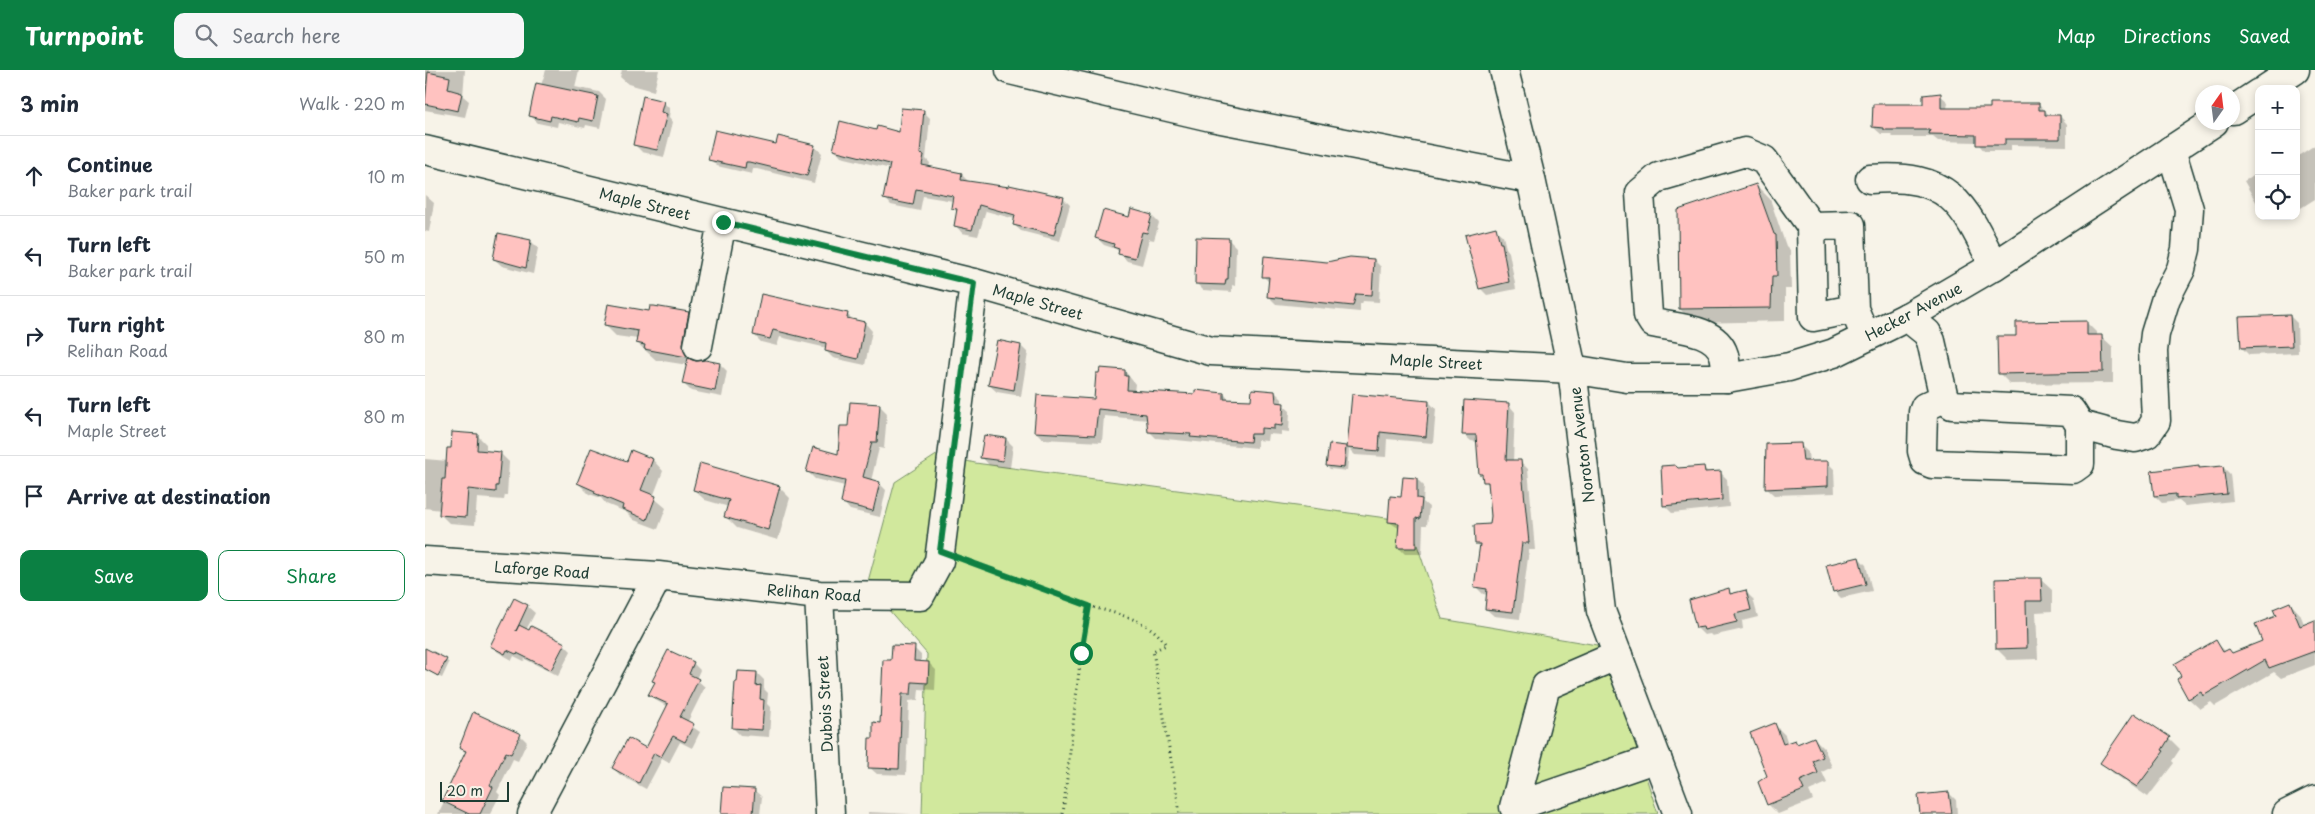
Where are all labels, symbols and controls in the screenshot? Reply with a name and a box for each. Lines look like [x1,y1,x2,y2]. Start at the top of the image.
search box [174,13,524,58]
text: Turnpoint [25,17,144,53]
icon: search [192,21,220,49]
text: Search here [232,21,341,49]
text: Map [2057,22,2095,49]
text: Directions [2123,22,2211,49]
text: Saved [2239,22,2290,49]
north arrow [2195,85,2240,130]
map controls [2255,85,2300,220]
button: + [2255,85,2300,130]
text: 3 min [20,87,79,119]
text: Walk · 220 m [299,91,405,115]
button: − [2255,130,2300,175]
text: Continue [67,150,153,178]
icon: ahead [20,162,48,190]
text: 10 m [368,164,405,188]
button: locate [2255,175,2300,220]
text: Baker park trail [67,178,192,202]
street label: Maple Street [597,181,693,225]
route end [712,211,735,234]
text: Turn left [67,230,151,258]
icon: left [20,242,48,270]
text: 50 m [364,244,405,268]
text: Baker park trail [67,258,192,282]
street label: Hecker Avenue [1860,276,1966,346]
street label: Maple Street [990,277,1086,325]
text: Turn right [67,310,165,338]
icon: right [20,322,48,350]
text: 80 m [363,324,405,348]
text: Relihan Road [67,338,168,362]
street label: Maple Street [1389,347,1483,375]
street label: Noroton Avenue [1563,386,1599,504]
text: Turn left [67,390,151,418]
icon: left [20,402,48,430]
text: 80 m [363,404,405,428]
text: Maple Street [67,418,166,442]
icon: arrive [20,482,48,510]
text: Arrive at destination [67,482,271,510]
button: Save [20,550,208,601]
button: Share [218,550,405,601]
street label: Laforge Road [493,554,591,584]
street label: Relihan Road [766,577,862,607]
route start [1070,642,1093,665]
street label: Dubois Street [810,655,838,753]
scale bar [440,779,509,802]
text: 20 m [447,780,483,801]

